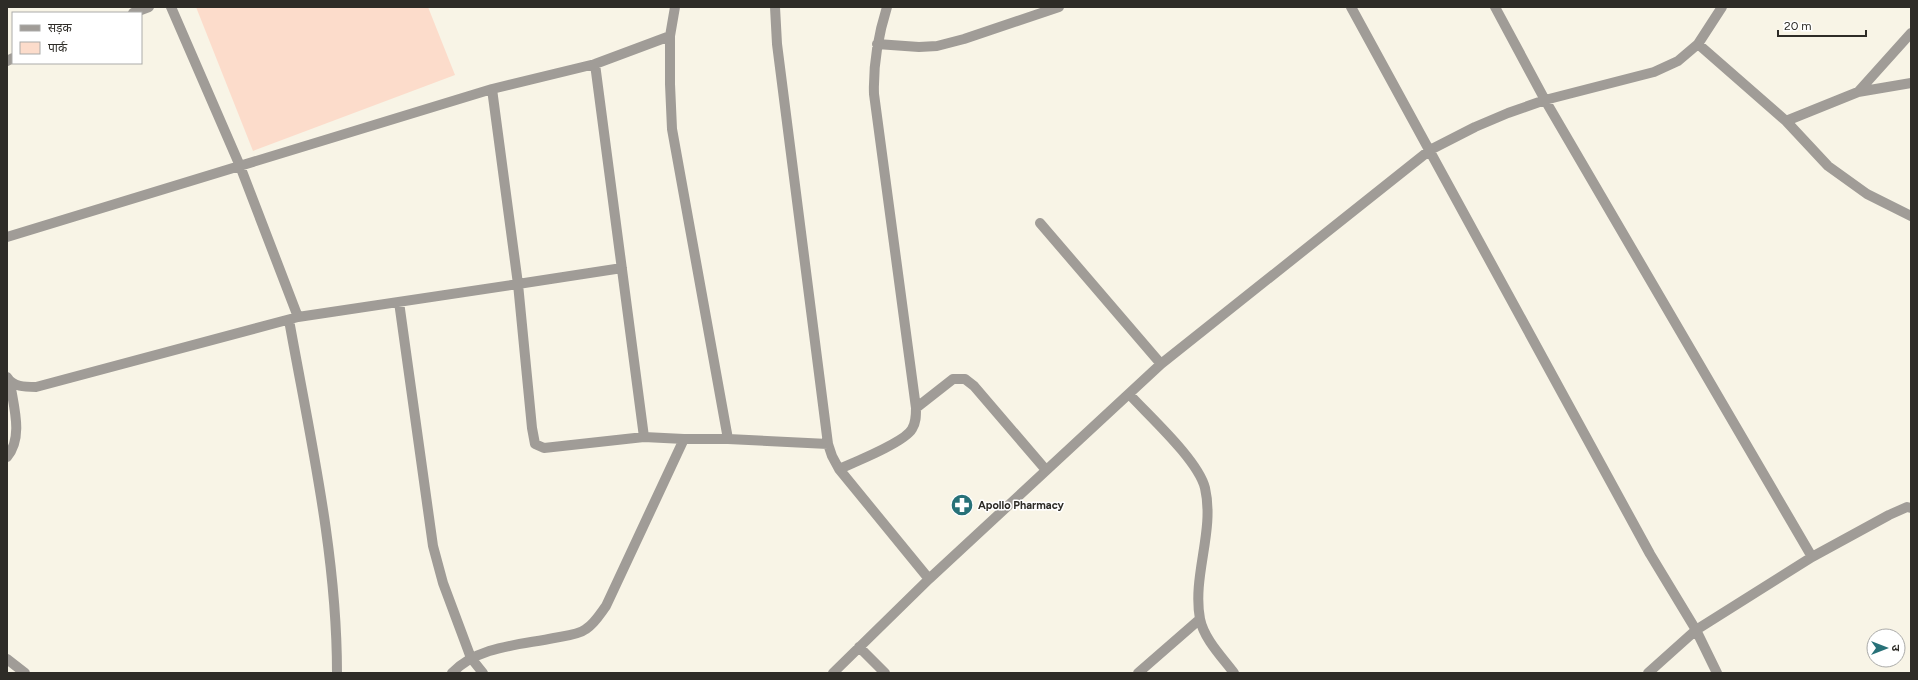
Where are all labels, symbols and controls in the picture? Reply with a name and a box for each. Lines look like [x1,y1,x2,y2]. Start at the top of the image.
legend [12,12,142,64]
scale bar [1778,12,1866,38]
text: 20 m [1784,19,1812,33]
text: सड़क [48,21,73,35]
text: पार्क [48,41,68,55]
pharmacy icon: Apollo Pharmacy [949,492,975,518]
place label: Apollo Pharmacy [978,499,1064,512]
north arrow [1866,628,1906,668]
text: उ [1889,645,1902,652]

